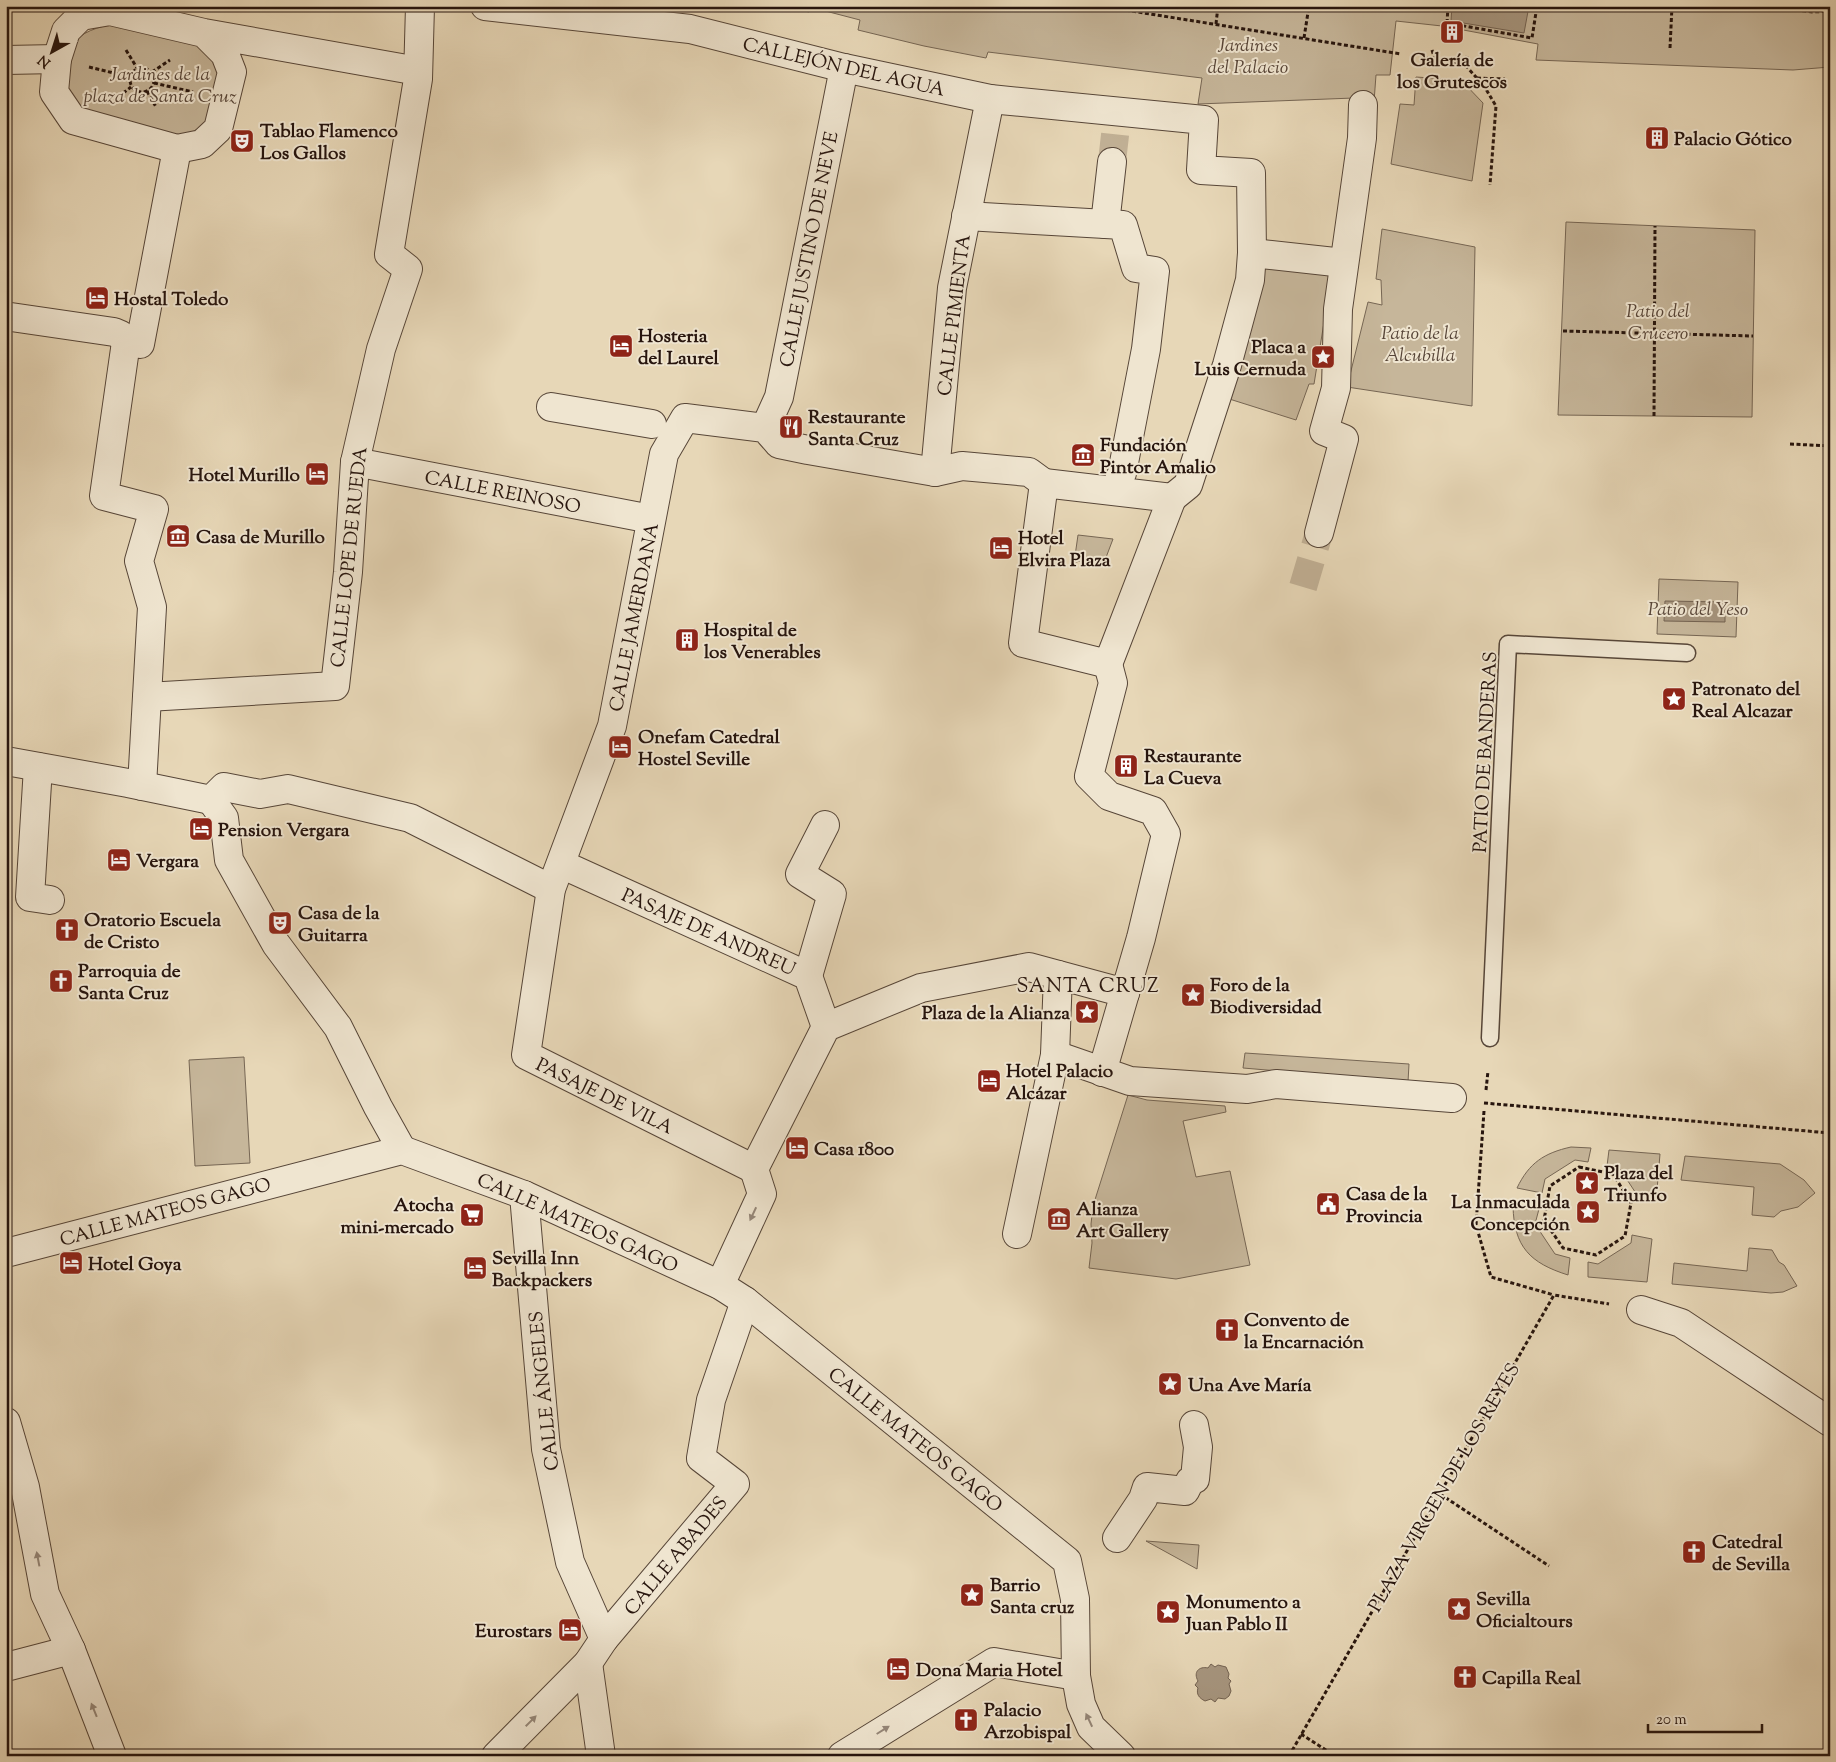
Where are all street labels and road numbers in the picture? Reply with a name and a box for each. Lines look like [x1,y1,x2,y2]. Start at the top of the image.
street label: CALLEJÓN DEL AGUA [740,32,948,105]
street label: CALLE JUSTINO DE NEVE [774,129,847,370]
street label: CALLE PIMIENTA [932,232,979,398]
street label: CALLE LOPE DE RUEDA [325,445,376,669]
street label: CALLE REINOSO [422,465,583,522]
street label: CALLE JAMERDANA [604,520,667,714]
street label: PATIO DE BANDERAS [1468,651,1505,854]
street label: PASAJE DE ANDREU [617,883,800,984]
street label: PASAJE DE VILA [531,1052,678,1143]
street label: CALLE MATEOS GAGO [472,1168,682,1281]
street label: CALLE MATEOS GAGO [57,1172,274,1255]
street label: CALLE ÁNGELES [524,1310,567,1472]
street label: PLAZA VIRGEN DE LOS REYES [1363,1359,1528,1618]
street label: CALLE MATEOS GAGO [821,1362,1008,1520]
street label: CALLE ABADES [619,1491,735,1622]

